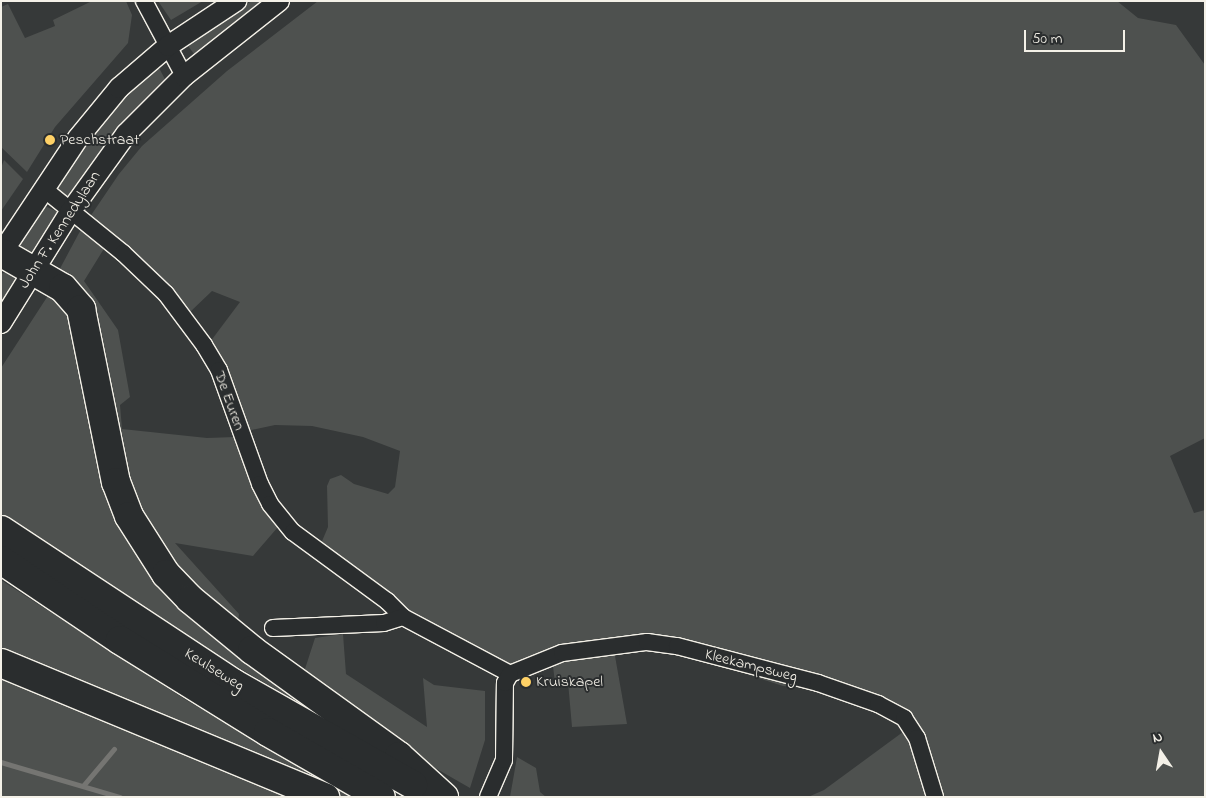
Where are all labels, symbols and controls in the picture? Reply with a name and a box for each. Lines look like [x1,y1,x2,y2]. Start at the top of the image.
scale bar [1026,20,1127,52]
text: 50 m [1032,28,1062,50]
place label: Peschstraat [60,130,139,150]
marker: Peschstraat [44,134,56,146]
street label: John F. Kennedylaan [15,168,105,292]
street label: De Euren [209,369,249,433]
street label: Keulseweg [181,644,247,696]
street label: Kleekampsweg [703,645,799,687]
place label: Kruiskapel [536,672,603,692]
marker: Kruiskapel [520,676,532,688]
text: N [1151,727,1165,749]
north arrow [1136,728,1186,778]

